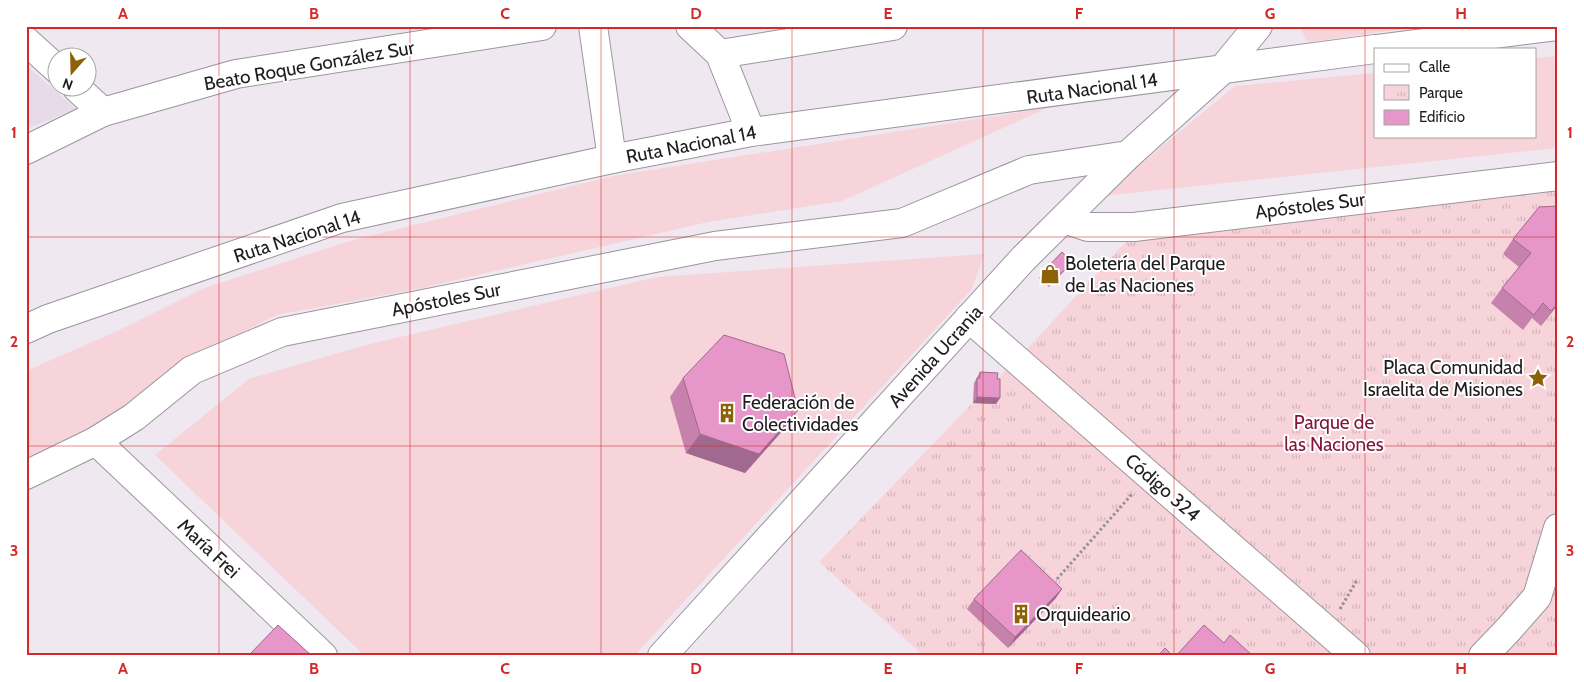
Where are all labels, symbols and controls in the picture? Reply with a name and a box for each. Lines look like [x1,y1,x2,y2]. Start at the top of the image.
text: A [118,4,128,23]
text: B [309,4,319,23]
text: C [500,4,510,23]
text: D [690,4,702,23]
text: E [883,4,893,23]
text: F [1075,4,1084,23]
text: G [1265,4,1275,23]
text: H [1455,4,1467,23]
street label: Beato Roque González Sur [202,36,416,95]
north arrow [48,48,98,98]
legend [1374,48,1536,138]
text: Calle [1419,58,1450,76]
street label: Ruta Nacional 14 [1025,68,1159,109]
text: N [60,74,75,94]
text: Parque [1419,84,1463,102]
text: Edificio [1419,108,1465,126]
street label: Ruta Nacional 14 [624,121,758,168]
text: 1 [11,123,17,142]
text: 1 [1567,123,1573,142]
street label: Apóstoles Sur [1254,187,1366,224]
street label: Ruta Nacional 14 [231,205,364,268]
place label: Boletería del Parque de Las Naciones [1065,252,1225,297]
shop icon: Boletería del Parque de Las Naciones [1039,263,1061,285]
street label: Apóstoles Sur [390,278,503,321]
street label: Avenida Ucrania [884,301,987,412]
text: 2 [10,332,18,351]
text: 2 [1566,332,1574,351]
place label: Placa Comunidad Israelita de Misiones [1363,356,1523,401]
place icon: Placa Comunidad Israelita de Misiones [1527,367,1549,389]
place label: Federación de Colectividades [742,391,858,436]
building icon: Federación de Colectividades [716,402,738,424]
park label: Parque de las Naciones [1284,411,1384,456]
street label: Código 324 [1120,449,1205,526]
street label: María Frei [173,514,244,583]
text: 3 [10,541,18,560]
text: 3 [1566,541,1574,560]
building icon: Orquideario [1010,603,1032,625]
place label: Orquideario [1036,603,1131,626]
text: A [118,659,128,678]
text: B [309,659,319,678]
text: C [500,659,510,678]
text: D [690,659,702,678]
text: E [883,659,893,678]
text: F [1075,659,1084,678]
text: G [1265,659,1275,678]
text: H [1455,659,1467,678]

